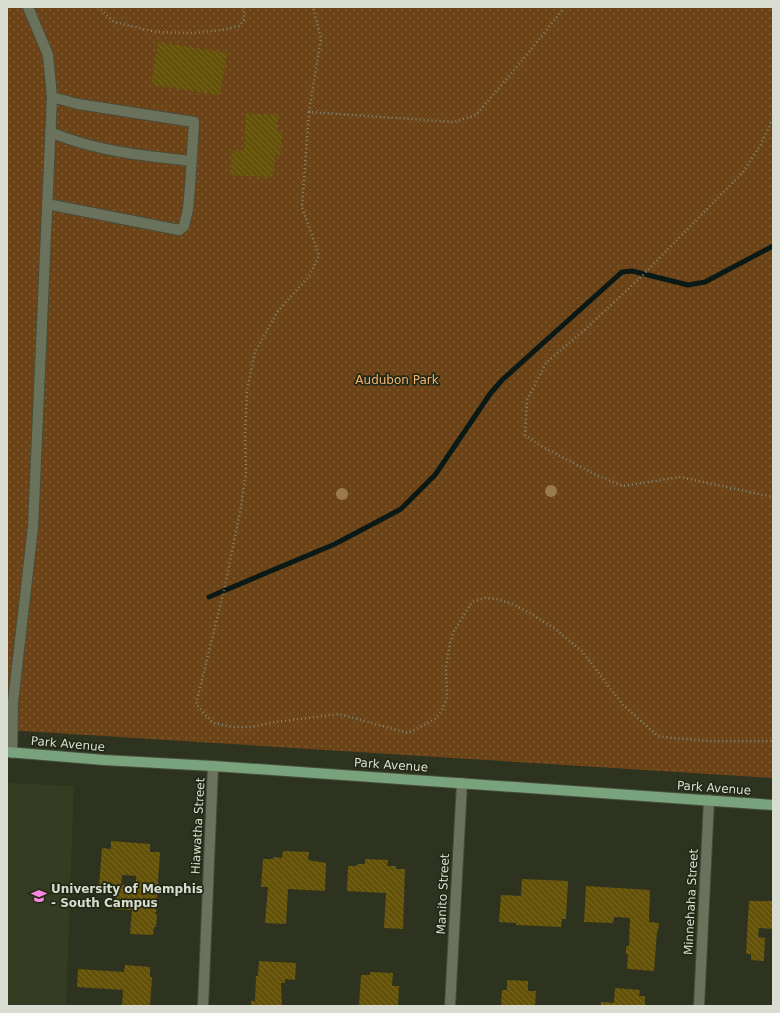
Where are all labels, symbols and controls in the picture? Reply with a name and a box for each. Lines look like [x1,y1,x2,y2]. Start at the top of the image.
park label: Audubon Park [355,373,439,387]
street label: Park Avenue [30,734,106,754]
street label: Park Avenue [353,755,429,775]
street label: Hiawatha Street [188,777,208,875]
street label: Park Avenue [676,778,752,798]
street label: Minnehaha Street [681,848,701,956]
street label: Manito Street [434,853,452,935]
place label: University of Memphis - South Campus [51,882,203,910]
school or university icon: University of Memphis - South Campus [30,887,48,905]

